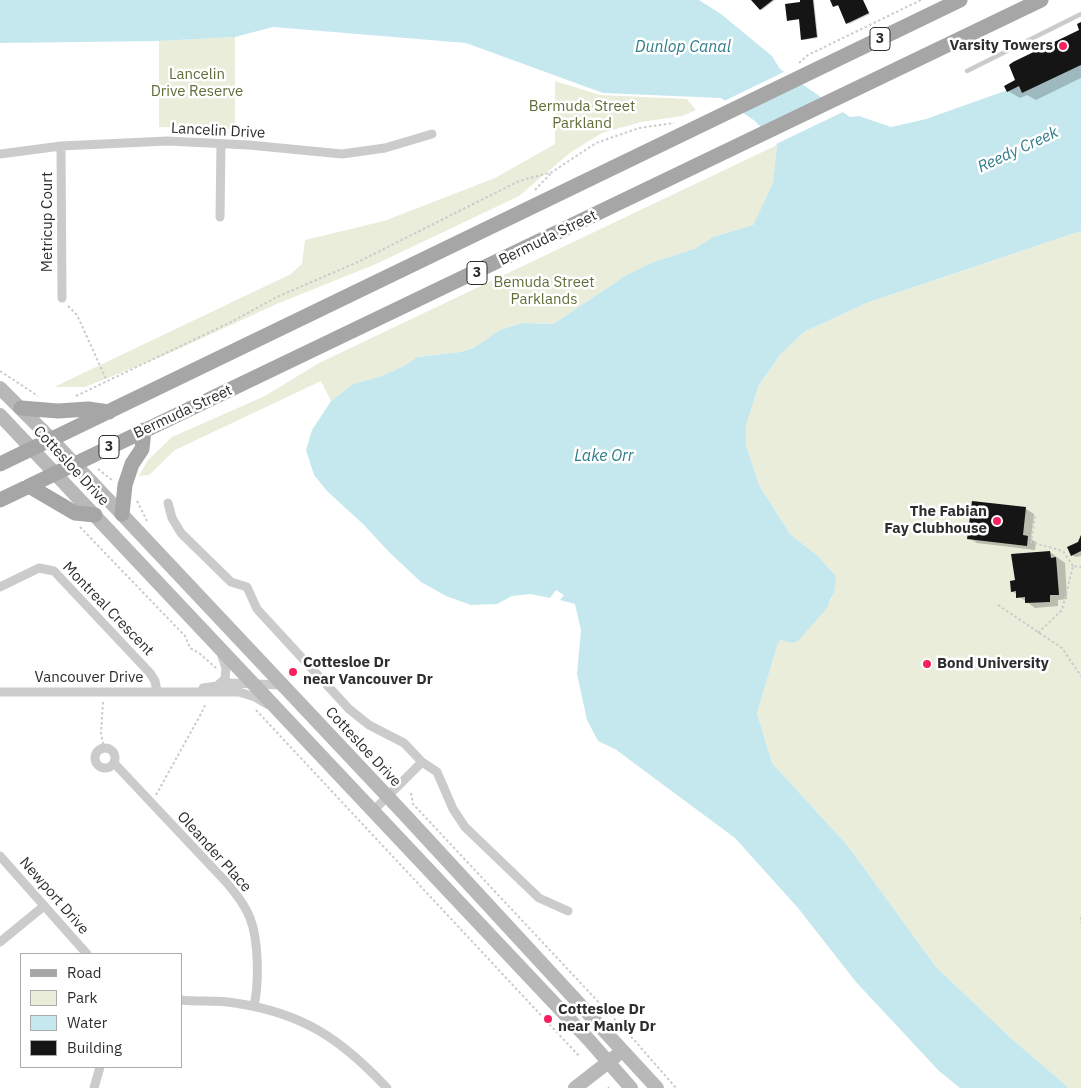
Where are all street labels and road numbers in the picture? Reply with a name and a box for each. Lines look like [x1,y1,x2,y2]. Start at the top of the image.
road number: 3 [870,28,890,50]
street label: Lancelin Drive [170,120,266,142]
street label: Metricup Court [39,172,57,272]
street label: Bermuda Street [496,207,600,269]
road number: 3 [467,262,487,284]
street label: Bermuda Street [131,381,235,443]
street label: Cottesloe Drive [29,422,113,510]
road number: 3 [99,436,119,458]
street label: Montreal Crescent [59,558,157,660]
street label: Vancouver Drive [35,669,143,687]
street label: Cottesloe Drive [321,703,405,791]
street label: Oleander Place [173,808,255,896]
street label: Newport Drive [16,854,92,938]

